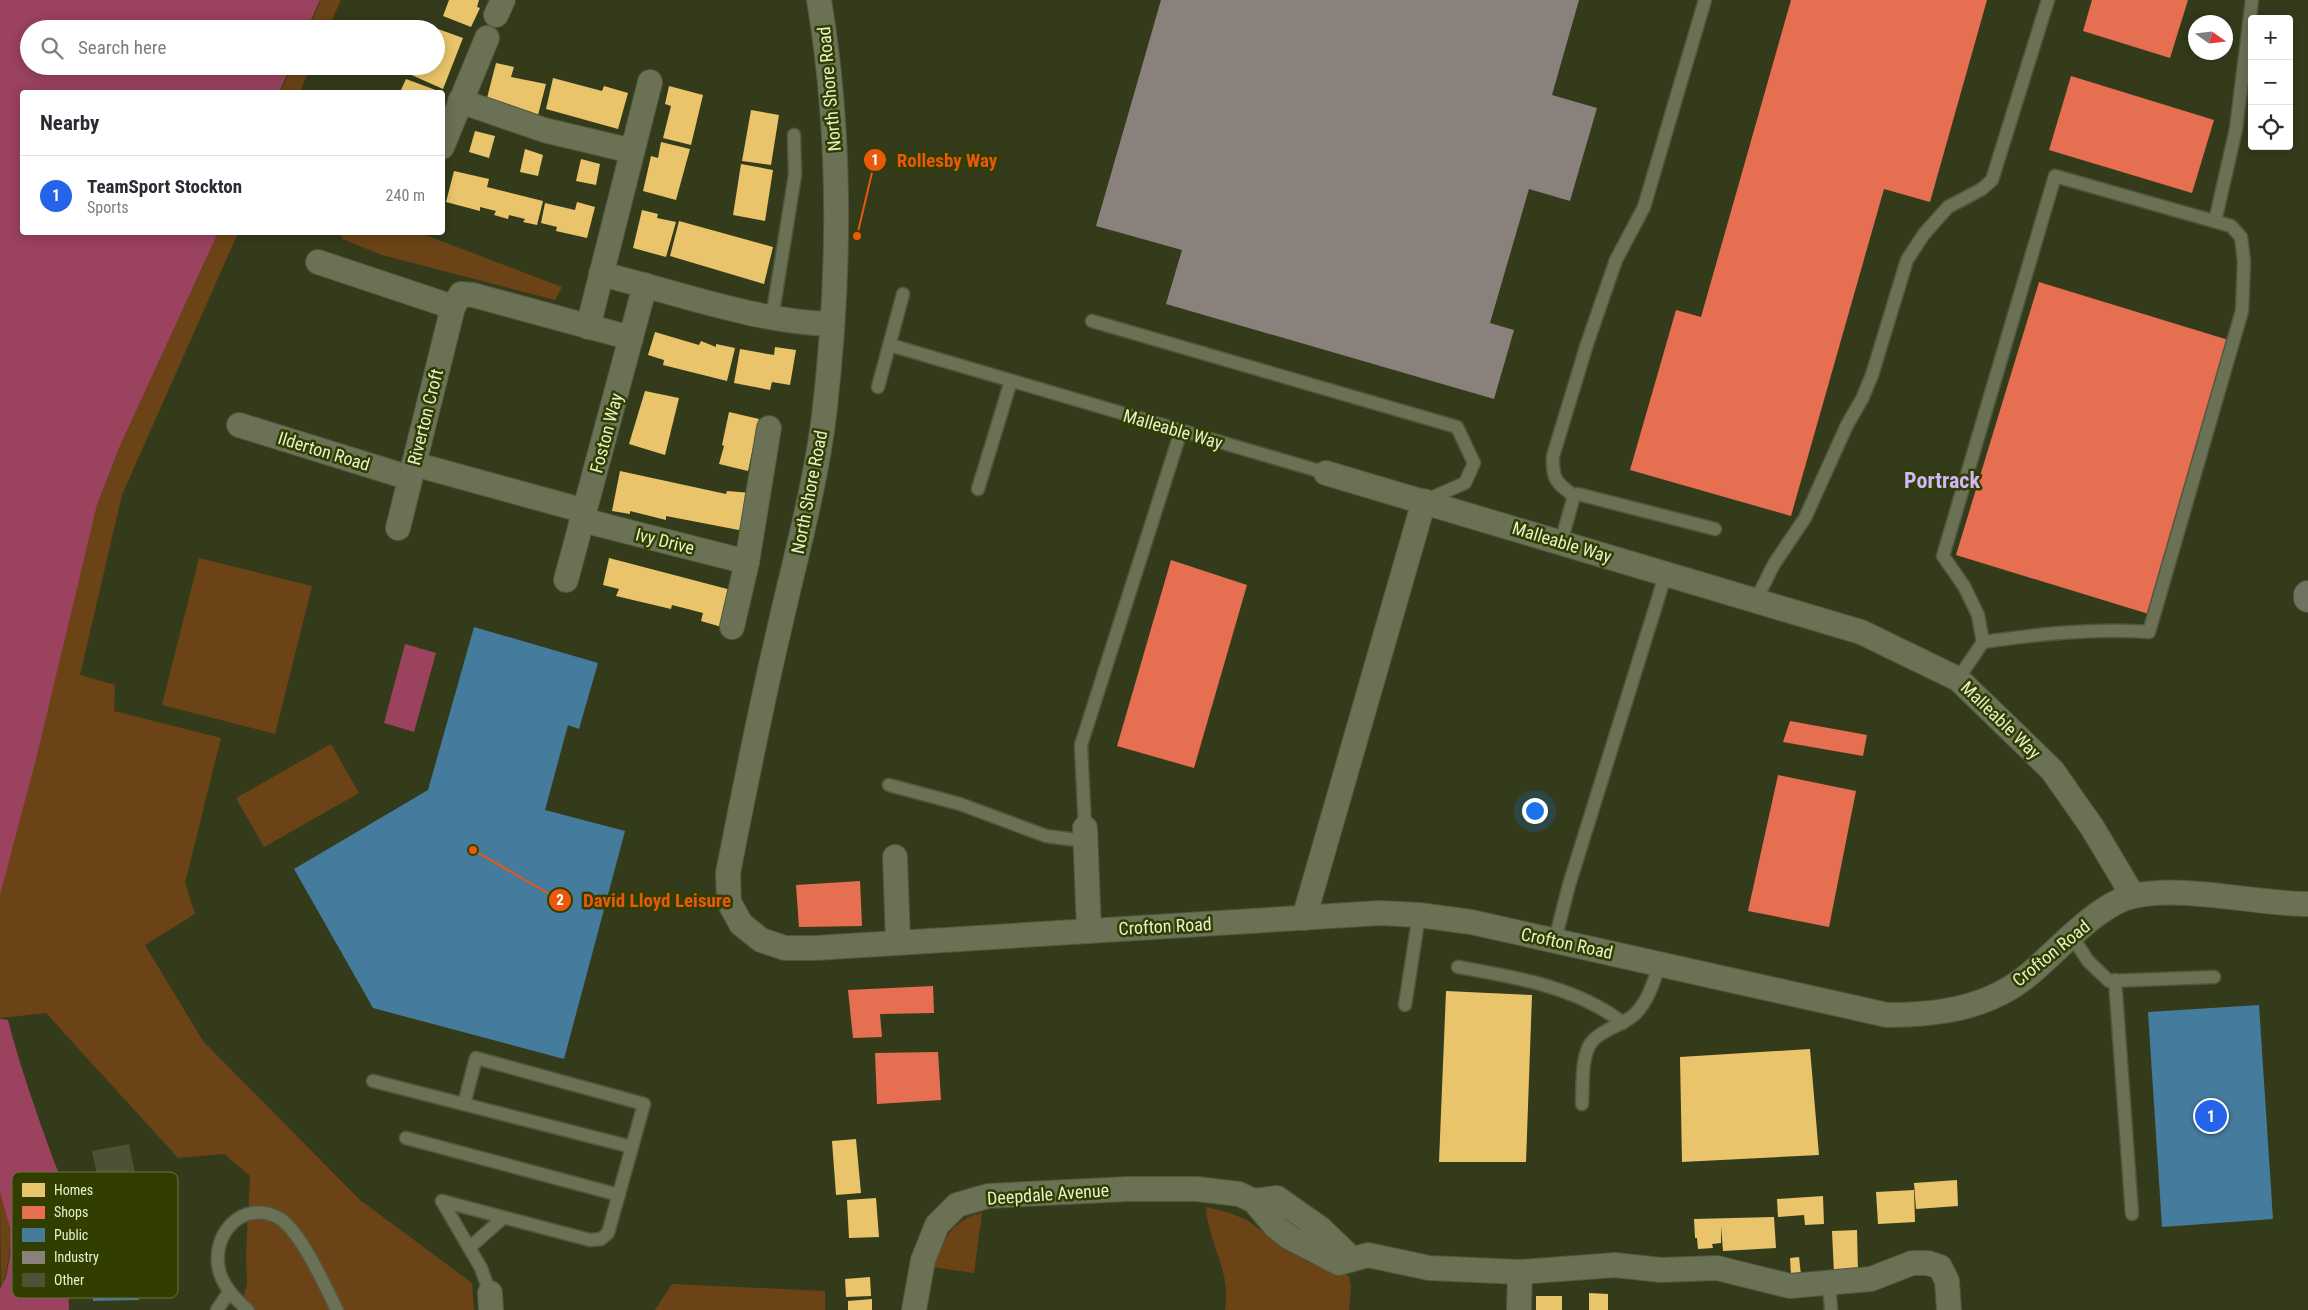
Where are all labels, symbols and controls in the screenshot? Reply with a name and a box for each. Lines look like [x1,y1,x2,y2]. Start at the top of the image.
north arrow [2188,15,2233,60]
map controls [2248,15,2293,150]
button: + [2248,15,2293,60]
search box [20,20,445,75]
street label: North Shore Road [813,26,845,152]
icon: search [38,34,66,62]
text: Search here [78,36,166,59]
button: − [2248,60,2293,105]
button: locate [2248,105,2293,150]
text: Nearby [40,111,99,135]
callout: Rollesby Way [862,143,1008,177]
text: Rollesby Way [897,149,998,172]
text: 1 [871,151,879,169]
text: TeamSport Stockton [87,175,242,198]
text: 1 [52,186,60,205]
text: 240 m [386,186,425,205]
text: Sports [87,198,129,217]
street label: Riverton Croft [403,367,447,467]
street label: Foston Way [585,390,627,475]
street label: Malleable Way [1121,405,1226,453]
street label: Ilderton Road [275,427,373,475]
street label: North Shore Road [787,428,831,556]
district label: Portrack [1904,468,1980,493]
street label: Malleable Way [1510,517,1615,567]
street label: Ivy Drive [633,524,697,558]
street label: Malleable Way [1957,677,2046,764]
your location [1522,798,1548,824]
callout: David Lloyd Leisure [548,883,741,917]
text: David Lloyd Leisure [583,889,731,912]
text: 2 [556,891,564,909]
street label: Crofton Road [1118,913,1212,939]
street label: Crofton Road [2008,915,2094,991]
street label: Crofton Road [1519,923,1615,963]
pin: 1 [2195,1097,2227,1135]
legend [12,1172,178,1298]
street label: Deepdale Avenue [986,1179,1110,1209]
text: Homes [54,1182,93,1198]
text: Shops [54,1204,88,1220]
text: Public [54,1227,88,1243]
text: Industry [54,1249,99,1265]
text: Other [54,1272,84,1288]

